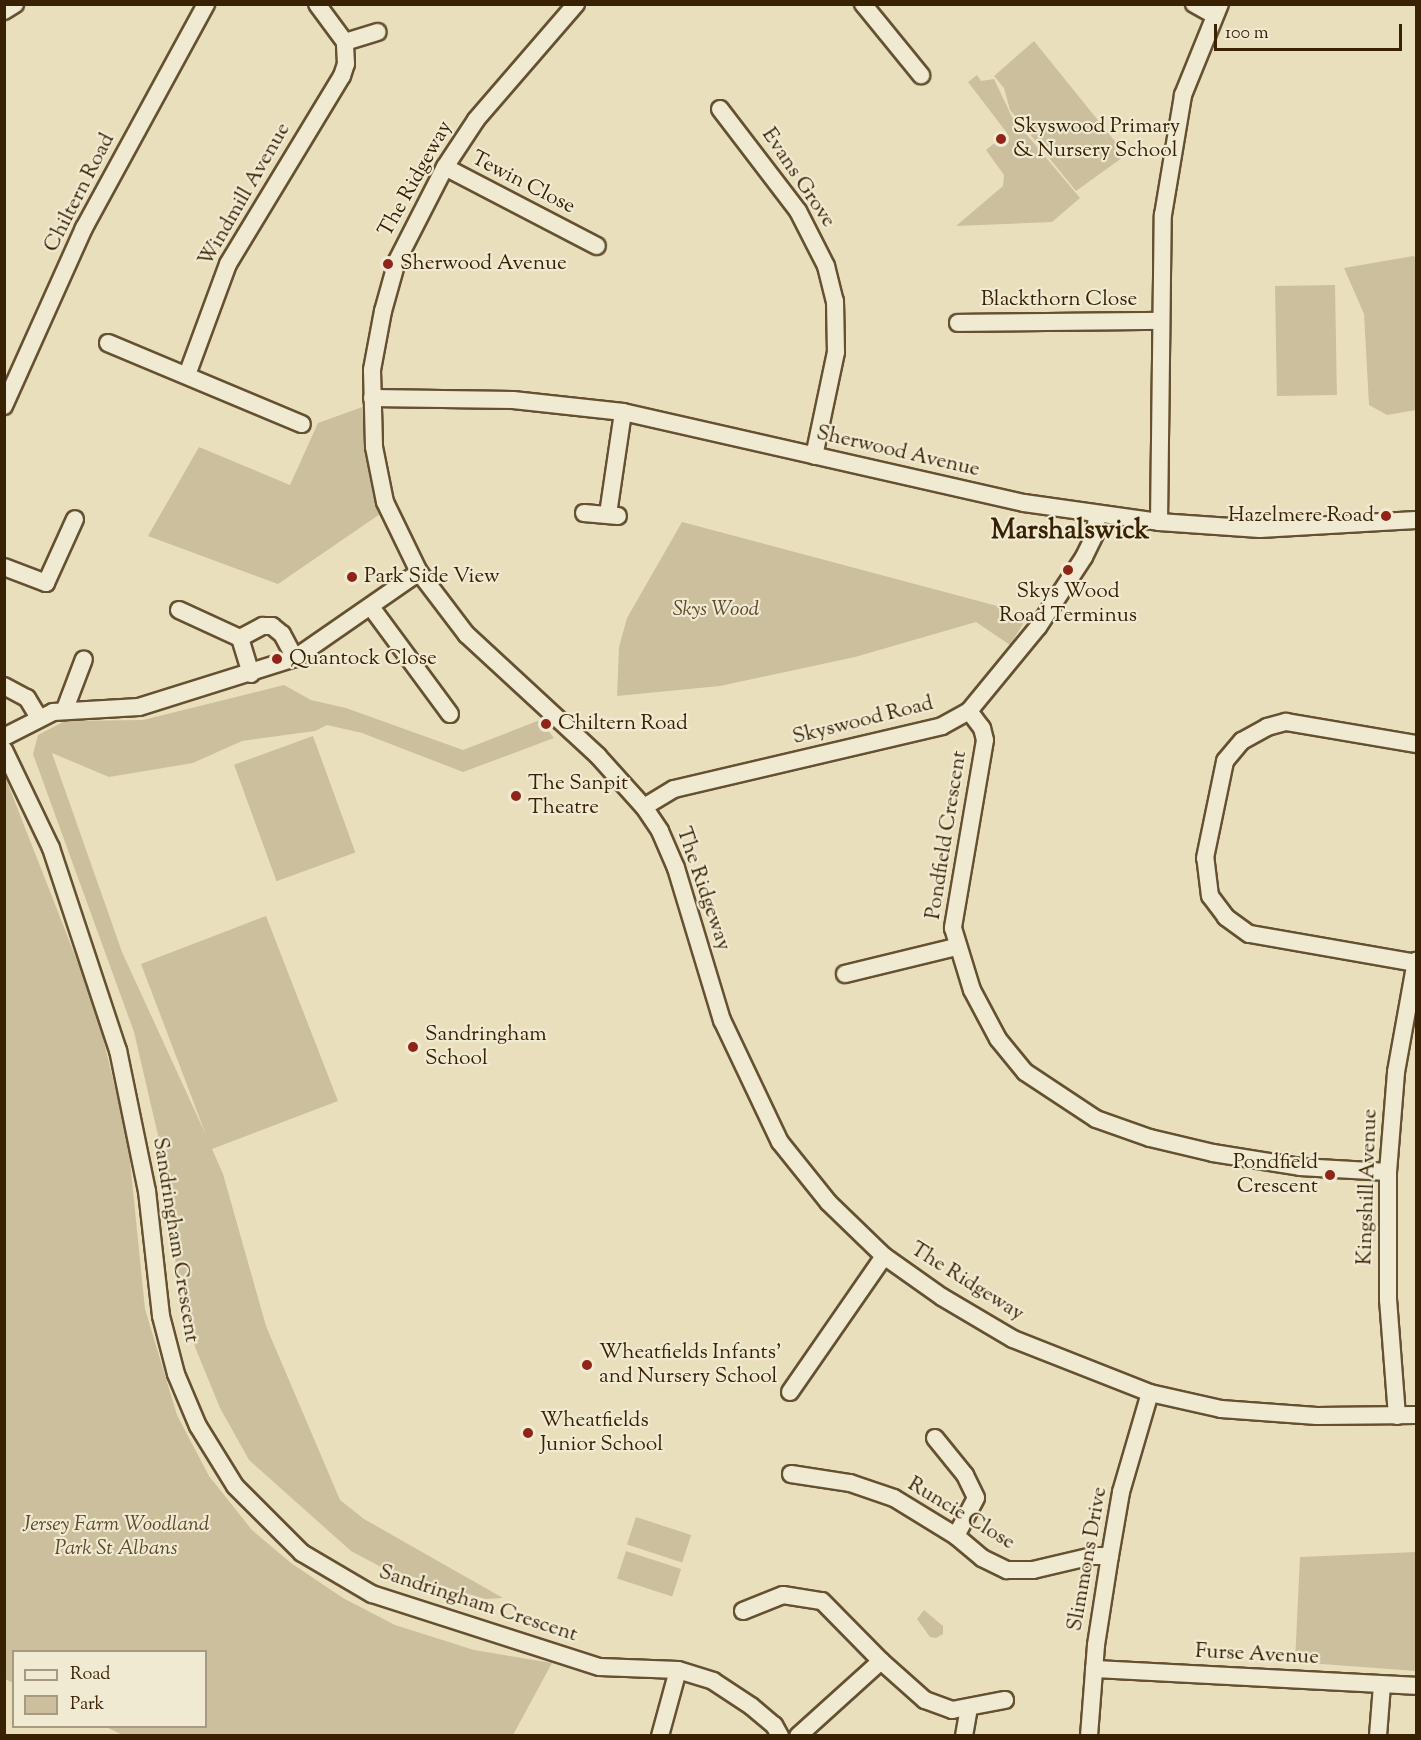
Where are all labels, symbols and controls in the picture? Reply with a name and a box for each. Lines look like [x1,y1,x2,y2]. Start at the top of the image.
scale bar [1217,12,1404,50]
text: 100 m [1225,21,1269,47]
place label: Skyswood Primary & Nursery School [1013,114,1180,164]
street label: The Ridgeway [374,117,458,241]
street label: Windmill Avenue [194,119,296,271]
street label: Evans Grove [756,123,840,233]
street label: Chiltern Road [39,129,121,257]
marker: Skyswood Primary & Nursery School [994,132,1008,146]
street label: Tewin Close [467,146,579,220]
place label: Sherwood Avenue [400,251,567,277]
marker: Sherwood Avenue [381,257,395,271]
street label: Blackthorn Close [981,287,1137,313]
street label: Sherwood Avenue [814,421,982,483]
place label: Hazelmere Road [1228,503,1374,529]
marker: Hazelmere Road [1379,509,1393,523]
district label: Marshalswick [991,516,1149,548]
marker: Skys Wood Road Terminus [1061,563,1075,577]
place label: Park Side View [364,564,500,590]
marker: Park Side View [345,570,359,584]
place label: Skys Wood Road Terminus [999,579,1137,629]
park label: Skys Wood [673,597,759,623]
place label: Quantock Close [289,646,437,672]
marker: Quantock Close [270,652,284,666]
street label: Skyswood Road [790,691,936,751]
place label: Chiltern Road [558,711,688,737]
marker: Chiltern Road [539,717,553,731]
street label: Pondfield Crescent [921,749,973,921]
place label: The Sanpit Theatre [528,771,628,821]
marker: The Sanpit Theatre [509,789,523,803]
street label: The Ridgeway [670,824,736,954]
place label: Sandringham School [425,1022,547,1072]
marker: Sandringham School [406,1040,420,1054]
street label: Kingshill Avenue [1353,1108,1383,1266]
street label: Sandringham Crescent [146,1136,204,1344]
place label: Pondfield Crescent [1233,1150,1318,1200]
marker: Pondfield Crescent [1323,1168,1337,1182]
street label: The Ridgeway [906,1237,1028,1327]
place label: Wheatfields Infants' and Nursery School [599,1340,782,1390]
marker: Wheatfields Infants' and Nursery School [580,1358,594,1372]
place label: Wheatfields Junior School [540,1408,663,1458]
marker: Wheatfields Junior School [521,1426,535,1440]
street label: Runcie Close [903,1472,1019,1556]
street label: Slimmons Drive [1063,1485,1113,1633]
park label: Jersey Farm Woodland Park St Albans [23,1512,209,1562]
street label: Sandringham Crescent [375,1560,581,1648]
street label: Furse Avenue [1194,1639,1320,1671]
legend [12,1650,207,1728]
text: Road [70,1662,110,1688]
text: Park [70,1692,104,1718]

